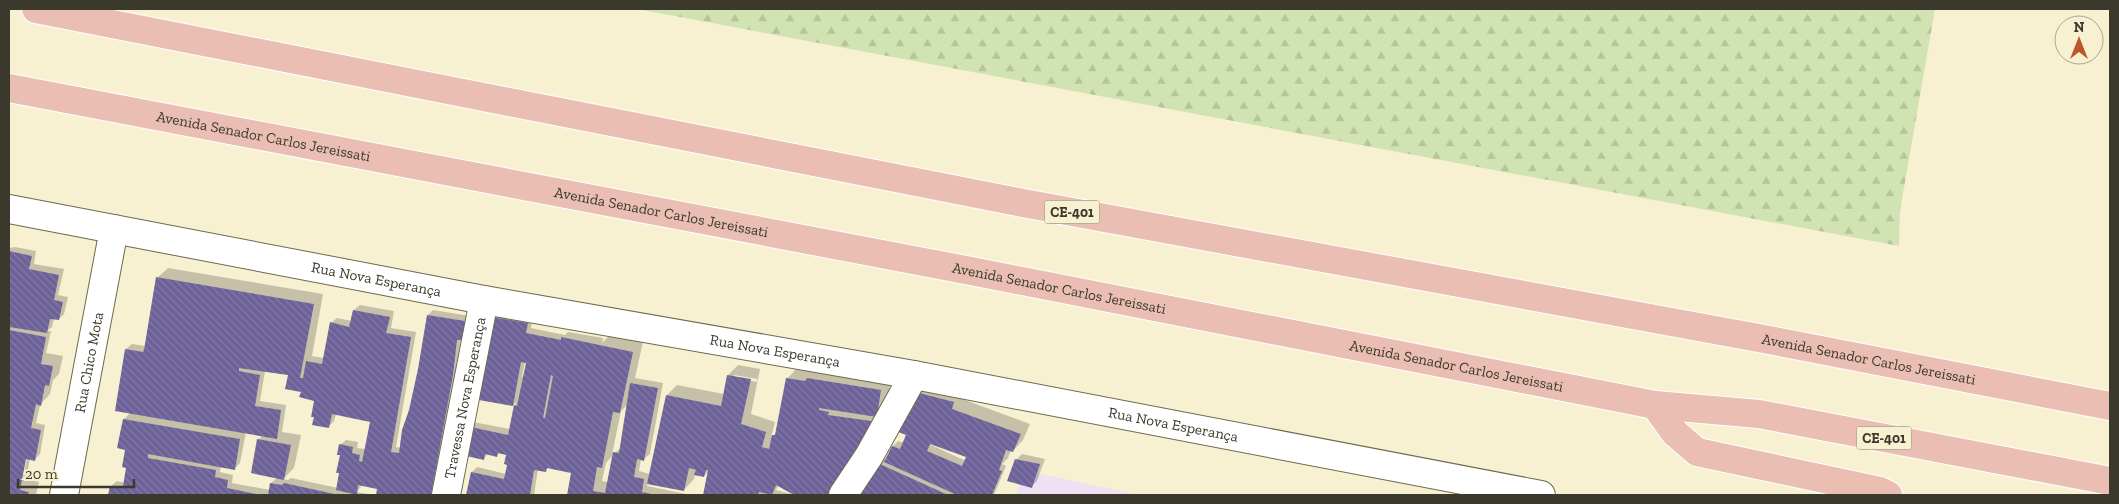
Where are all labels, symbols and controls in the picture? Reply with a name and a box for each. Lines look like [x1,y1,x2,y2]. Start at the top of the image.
north arrow [2054,15,2104,65]
text: N [2074,19,2085,36]
street label: Avenida Senador Carlos Jereissati [155,107,372,166]
street label: Avenida Senador Carlos Jereissati [553,183,770,241]
road number: CE-401 [1044,200,1100,223]
street label: Rua Nova Esperança [310,258,443,301]
street label: Avenida Senador Carlos Jereissati [951,259,1167,318]
street label: Rua Chico Mota [71,310,107,414]
street label: Travessa Nova Esperança [440,316,489,480]
street label: Avenida Senador Carlos Jereissati [1760,330,1977,389]
street label: Rua Nova Esperança [708,331,842,371]
street label: Avenida Senador Carlos Jereissati [1348,336,1565,396]
street label: Rua Nova Esperança [1107,403,1240,446]
road number: CE-401 [1856,426,1912,449]
scale bar [18,456,134,488]
text: 20 m [25,465,58,483]

